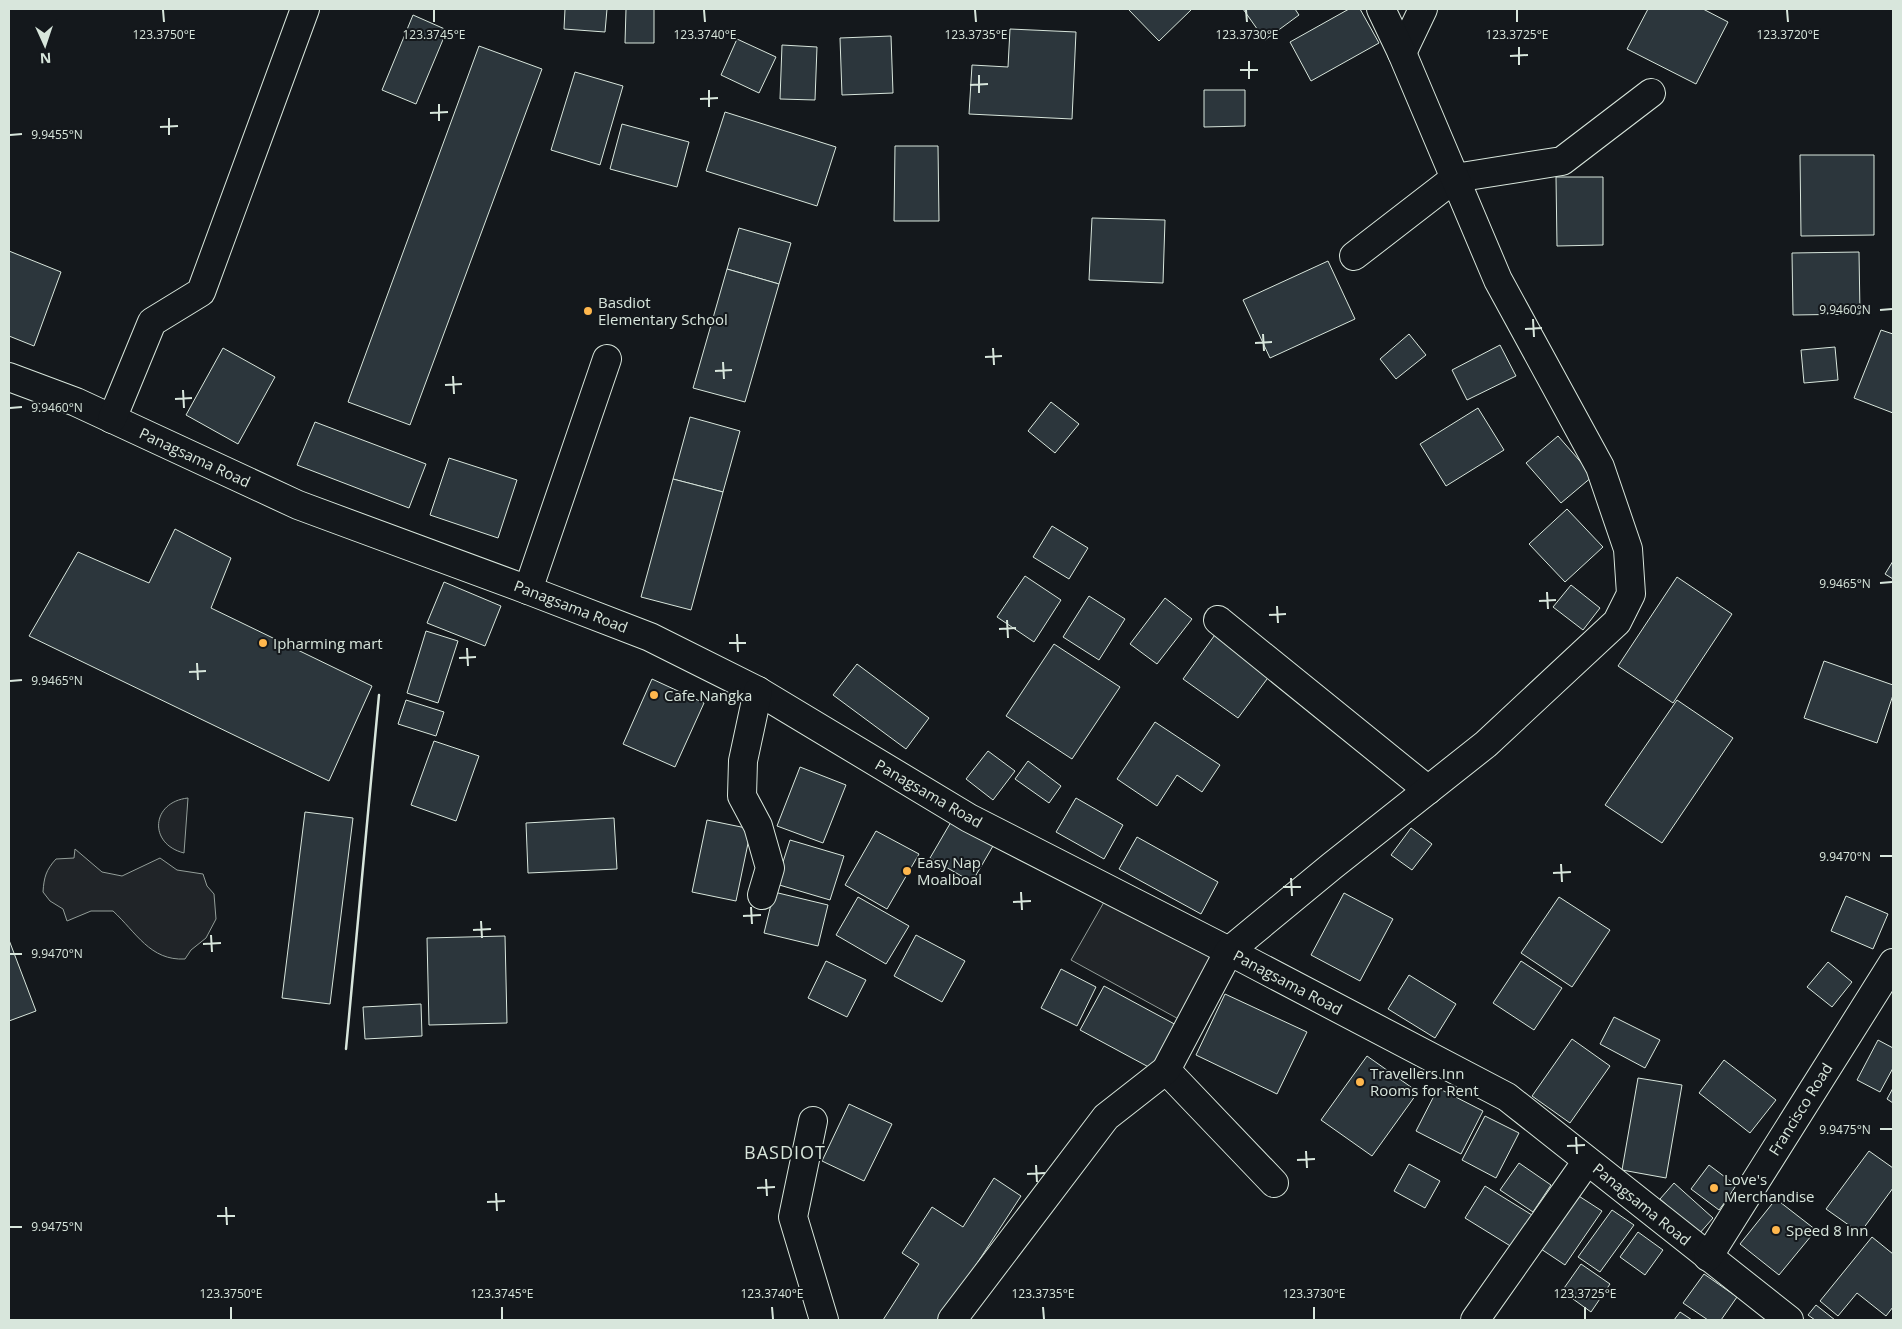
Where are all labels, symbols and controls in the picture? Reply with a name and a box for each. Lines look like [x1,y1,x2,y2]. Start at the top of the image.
north arrow [20,20,70,70]
text: 123.3750°E [133,26,196,43]
text: 123.3745°E [403,26,466,43]
text: 123.3740°E [674,26,737,43]
text: 123.3735°E [945,26,1008,43]
text: 123.3730°E [1216,26,1279,43]
text: 123.3725°E [1486,26,1549,43]
text: 123.3720°E [1757,26,1820,43]
text: N [40,49,52,68]
text: 9.9455°N [31,126,83,143]
place label: Basdiot Elementary School [598,292,728,329]
text: 9.9460°N [1819,301,1871,318]
marker: Basdiot Elementary School [582,305,594,317]
text: 9.9460°N [31,399,83,416]
street label: Panagsama Road [136,422,254,492]
street label: Panagsama Road [511,575,631,637]
text: 9.9465°N [1819,575,1871,592]
place label: Ipharming mart [273,633,383,653]
marker: Ipharming mart [257,637,269,649]
text: 9.9465°N [31,672,83,689]
place label: Cafe Nangka [664,685,752,705]
marker: Cafe Nangka [648,689,660,701]
street label: Panagsama Road [872,754,986,832]
text: 9.9470°N [1819,848,1871,865]
place label: Easy Nap Moalboal [917,852,982,889]
marker: Easy Nap Moalboal [901,865,913,877]
text: 9.9470°N [31,945,83,962]
street label: Panagsama Road [1230,945,1346,1019]
street label: Francisco Road [1764,1059,1836,1159]
place label: Travellers Inn Rooms for Rent [1370,1063,1479,1100]
marker: Travellers Inn Rooms for Rent [1354,1076,1366,1088]
text: 9.9475°N [1819,1121,1871,1138]
district label: BASDIOT [744,1140,826,1164]
street label: Panagsama Road [1589,1158,1695,1250]
place label: Love's Merchandise [1724,1169,1815,1206]
marker: Love's Merchandise [1708,1182,1720,1194]
text: 9.9475°N [31,1218,83,1235]
place label: Speed 8 Inn [1786,1220,1868,1240]
marker: Speed 8 Inn [1770,1224,1782,1236]
text: 123.3750°E [200,1285,263,1302]
text: 123.3745°E [471,1285,534,1302]
text: 123.3740°E [741,1285,804,1302]
text: 123.3735°E [1012,1285,1075,1302]
text: 123.3730°E [1283,1285,1346,1302]
text: 123.3725°E [1554,1285,1617,1302]

